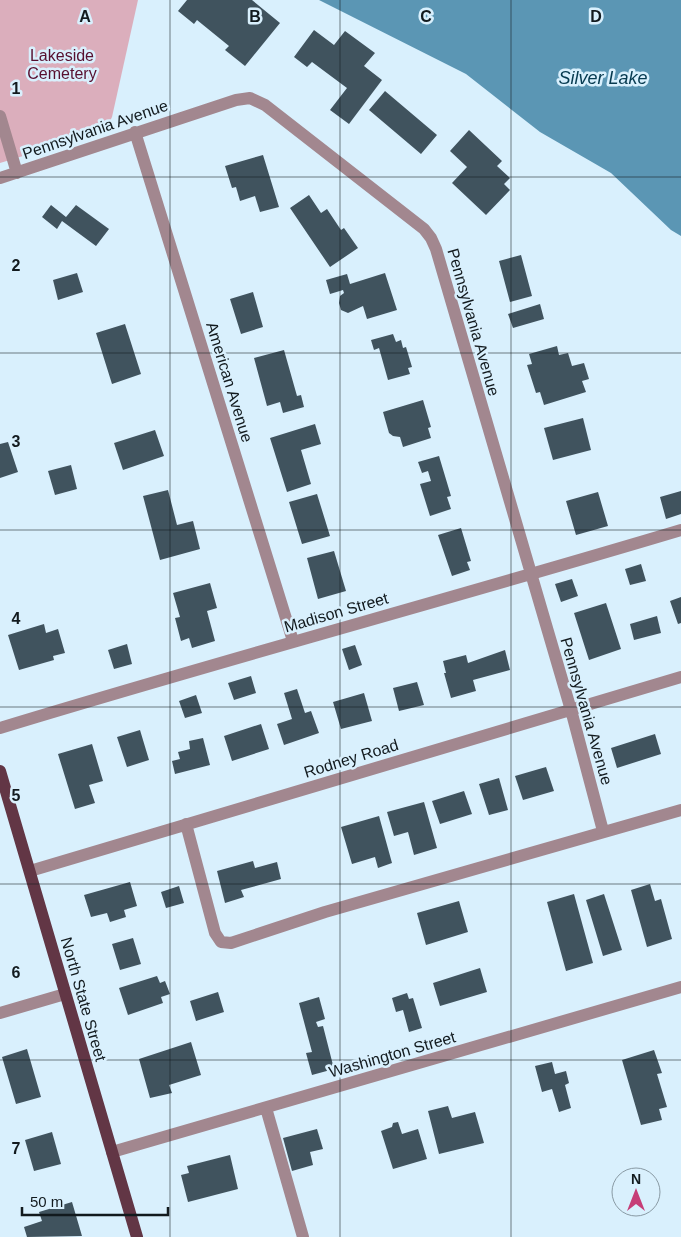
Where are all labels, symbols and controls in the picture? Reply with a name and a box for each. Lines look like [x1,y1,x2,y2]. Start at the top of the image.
text: A [79,8,91,25]
text: B [249,8,261,25]
text: C [420,8,432,25]
text: D [590,8,602,25]
park label: Lakeside Cemetery [27,47,97,82]
water label: Silver Lake [558,68,648,88]
text: 1 [12,80,21,97]
street label: Pennsylvania Avenue [20,97,170,162]
street label: Pennsylvania Avenue [444,246,503,398]
text: 2 [12,257,21,274]
street label: American Avenue [203,320,256,445]
text: 3 [12,433,21,450]
street label: Madison Street [282,589,391,635]
text: 4 [12,610,21,627]
street label: Pennsylvania Avenue [557,635,616,787]
street label: Rodney Road [302,736,400,781]
text: 5 [12,787,21,804]
street label: North State Street [58,935,109,1064]
text: 6 [12,964,21,981]
street label: Washington Street [327,1028,458,1081]
text: 7 [12,1140,21,1157]
north arrow [611,1167,661,1217]
text: N [631,1171,641,1187]
scale bar [22,1184,169,1216]
text: 50 m [30,1193,63,1210]

